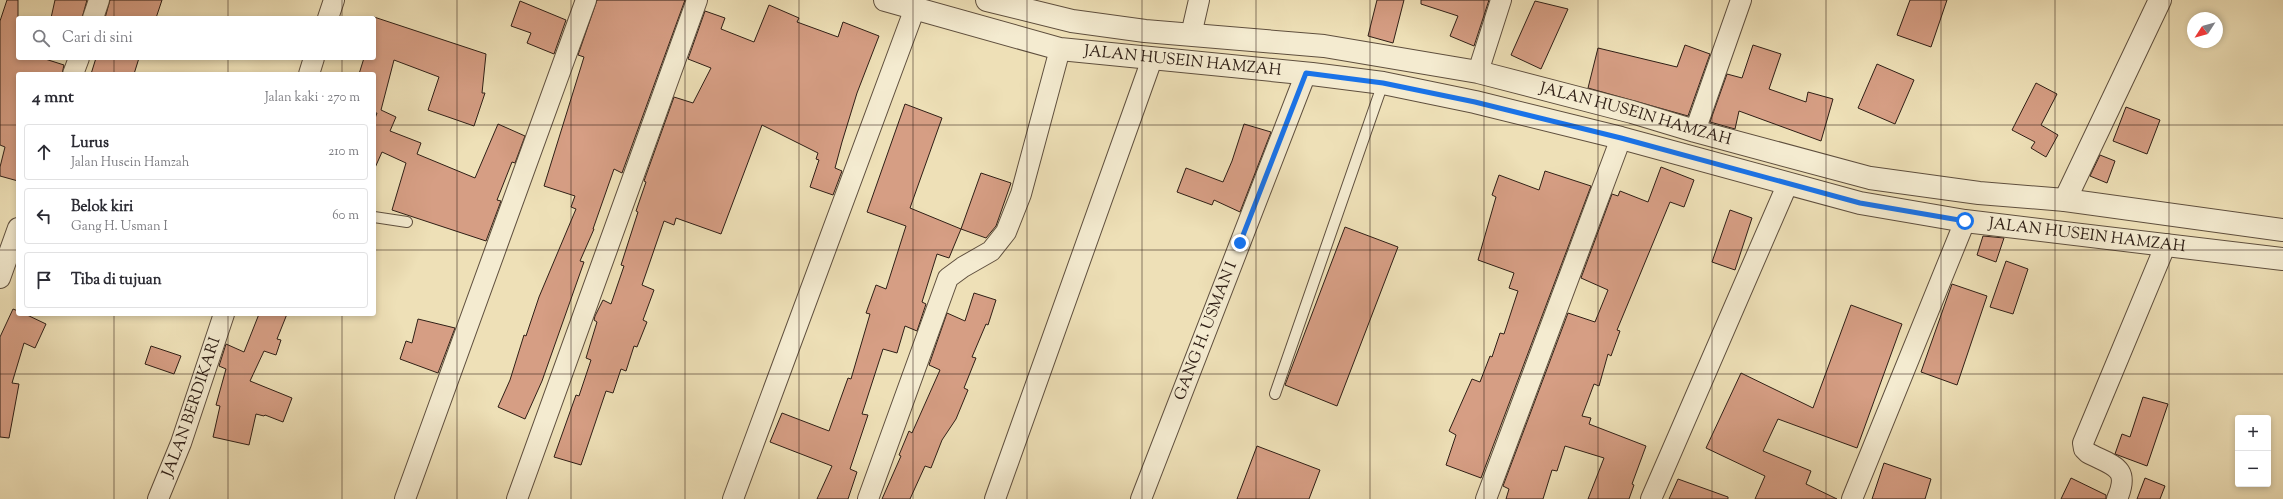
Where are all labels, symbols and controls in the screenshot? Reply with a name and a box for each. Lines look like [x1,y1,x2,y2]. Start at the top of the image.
north arrow [2187,12,2223,48]
search box [16,16,376,60]
icon: search [30,27,52,49]
text: Cari di sini [62,28,133,49]
street label: JALAN HUSEIN HAMZAH [1082,40,1283,82]
street label: JALAN HUSEIN HAMZAH [1536,77,1734,152]
text: 4 mnt [32,86,74,110]
text: Jalan kaki · 270 m [265,89,360,107]
text: Lurus [71,133,109,154]
icon: ahead [33,141,55,163]
text: 210 m [328,143,359,161]
text: Jalan Husein Hamzah [71,154,189,172]
text: Belok kiri [71,197,133,218]
icon: left [33,205,55,227]
text: 60 m [332,207,359,225]
route start [1956,212,1974,230]
street label: JALAN HUSEIN HAMZAH [1986,212,2187,259]
text: Gang H. Usman I [71,218,168,236]
route end [1231,234,1249,252]
street label: GANG H. USMAN I [1169,258,1243,404]
icon: arrive [33,269,55,291]
text: Tiba di tujuan [71,270,162,291]
street label: JALAN BERDIKARI [156,334,227,482]
map controls [2235,415,2271,487]
button: + [2235,415,2271,451]
button: − [2235,451,2271,487]

